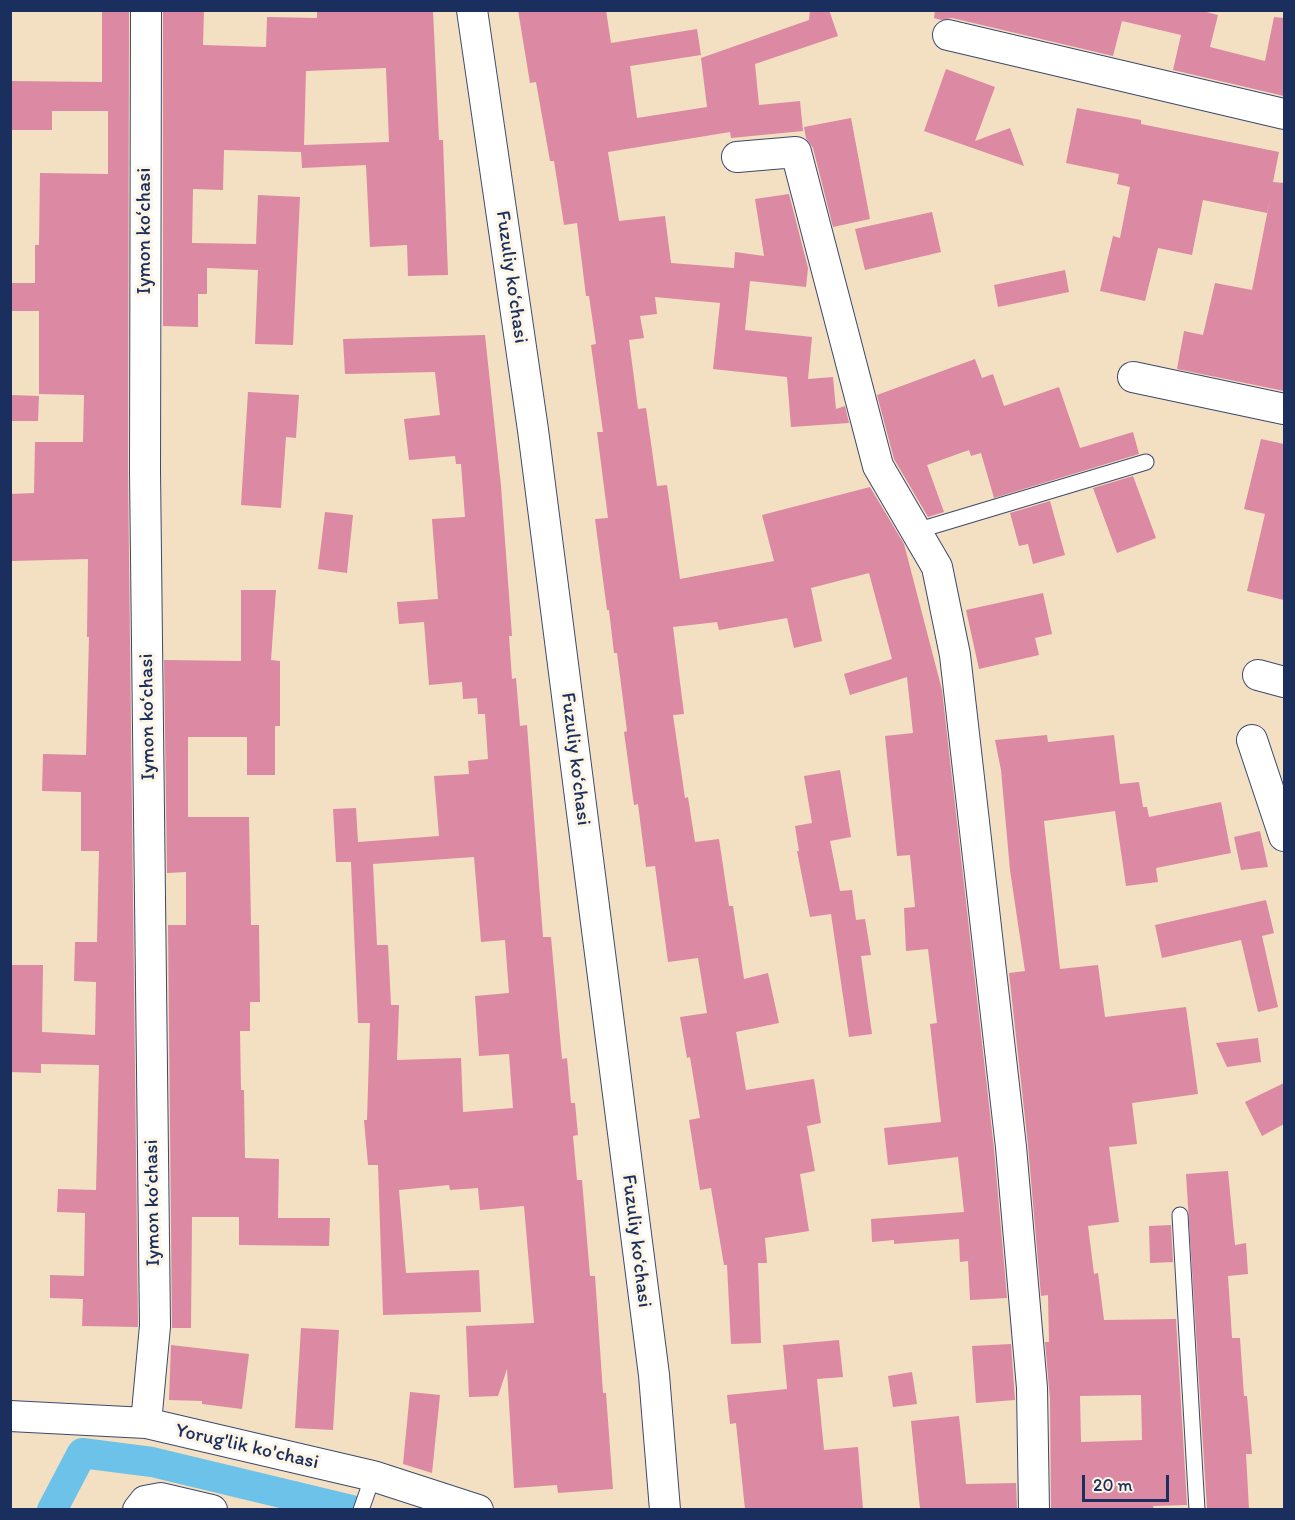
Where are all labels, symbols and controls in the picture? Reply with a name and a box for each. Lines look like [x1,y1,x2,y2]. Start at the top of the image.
street label: Iymon koʻchasi [133,168,157,294]
street label: Fuzuliy koʻchasi [490,209,532,345]
street label: Iymon koʻchasi [135,653,161,781]
street label: Fuzuliy koʻchasi [555,691,595,827]
street label: Iymon koʻchasi [140,1139,166,1267]
street label: Fuzuliy koʻchasi [616,1173,656,1309]
street label: Yorug'lik ko'chasi [173,1419,321,1475]
scale bar [1085,1463,1172,1501]
text: 20 m [1093,1474,1133,1496]

